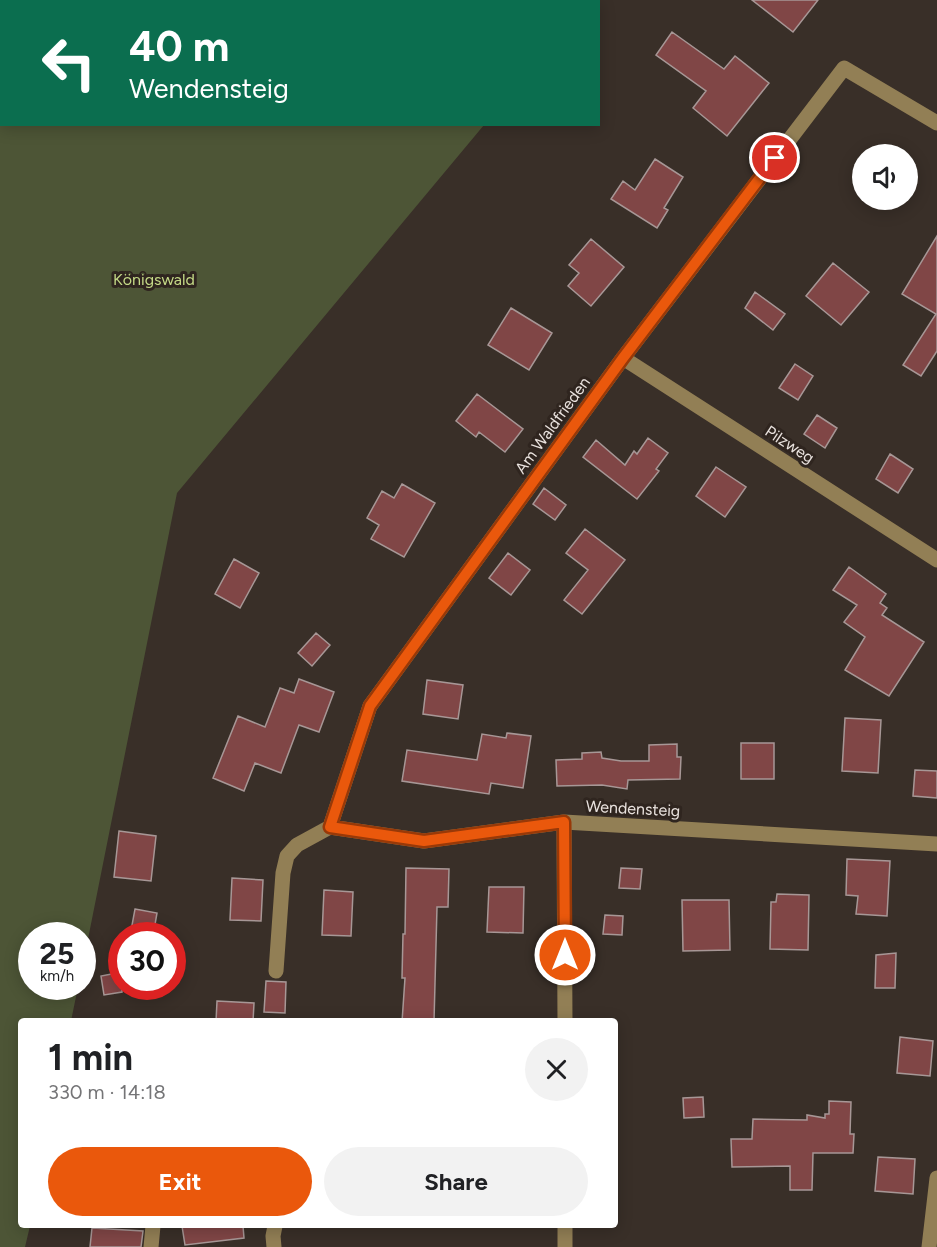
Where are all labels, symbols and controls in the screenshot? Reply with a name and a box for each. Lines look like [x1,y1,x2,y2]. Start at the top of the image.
text: 40 m [129,21,229,72]
icon: left [30,24,108,102]
text: Wendensteig [129,72,289,105]
pin [749,132,800,183]
icon: arrive [758,141,791,174]
map controls [852,144,918,210]
button: sound [852,144,918,210]
park label: Königswald [113,270,195,289]
street label: Am Waldfrieden [511,373,594,477]
street label: Pilzweg [762,422,818,467]
street label: Wendensteig [585,797,681,820]
speed limit sign: 30 [108,922,186,1000]
position arrow [533,923,597,987]
text: 25 [40,935,74,972]
text: km/h [40,967,74,985]
text: 1 min [48,1036,133,1079]
button: close [525,1038,588,1101]
text: 330 m · 14:18 [48,1080,166,1104]
button: Exit [48,1147,312,1216]
button: Share [324,1147,588,1216]

